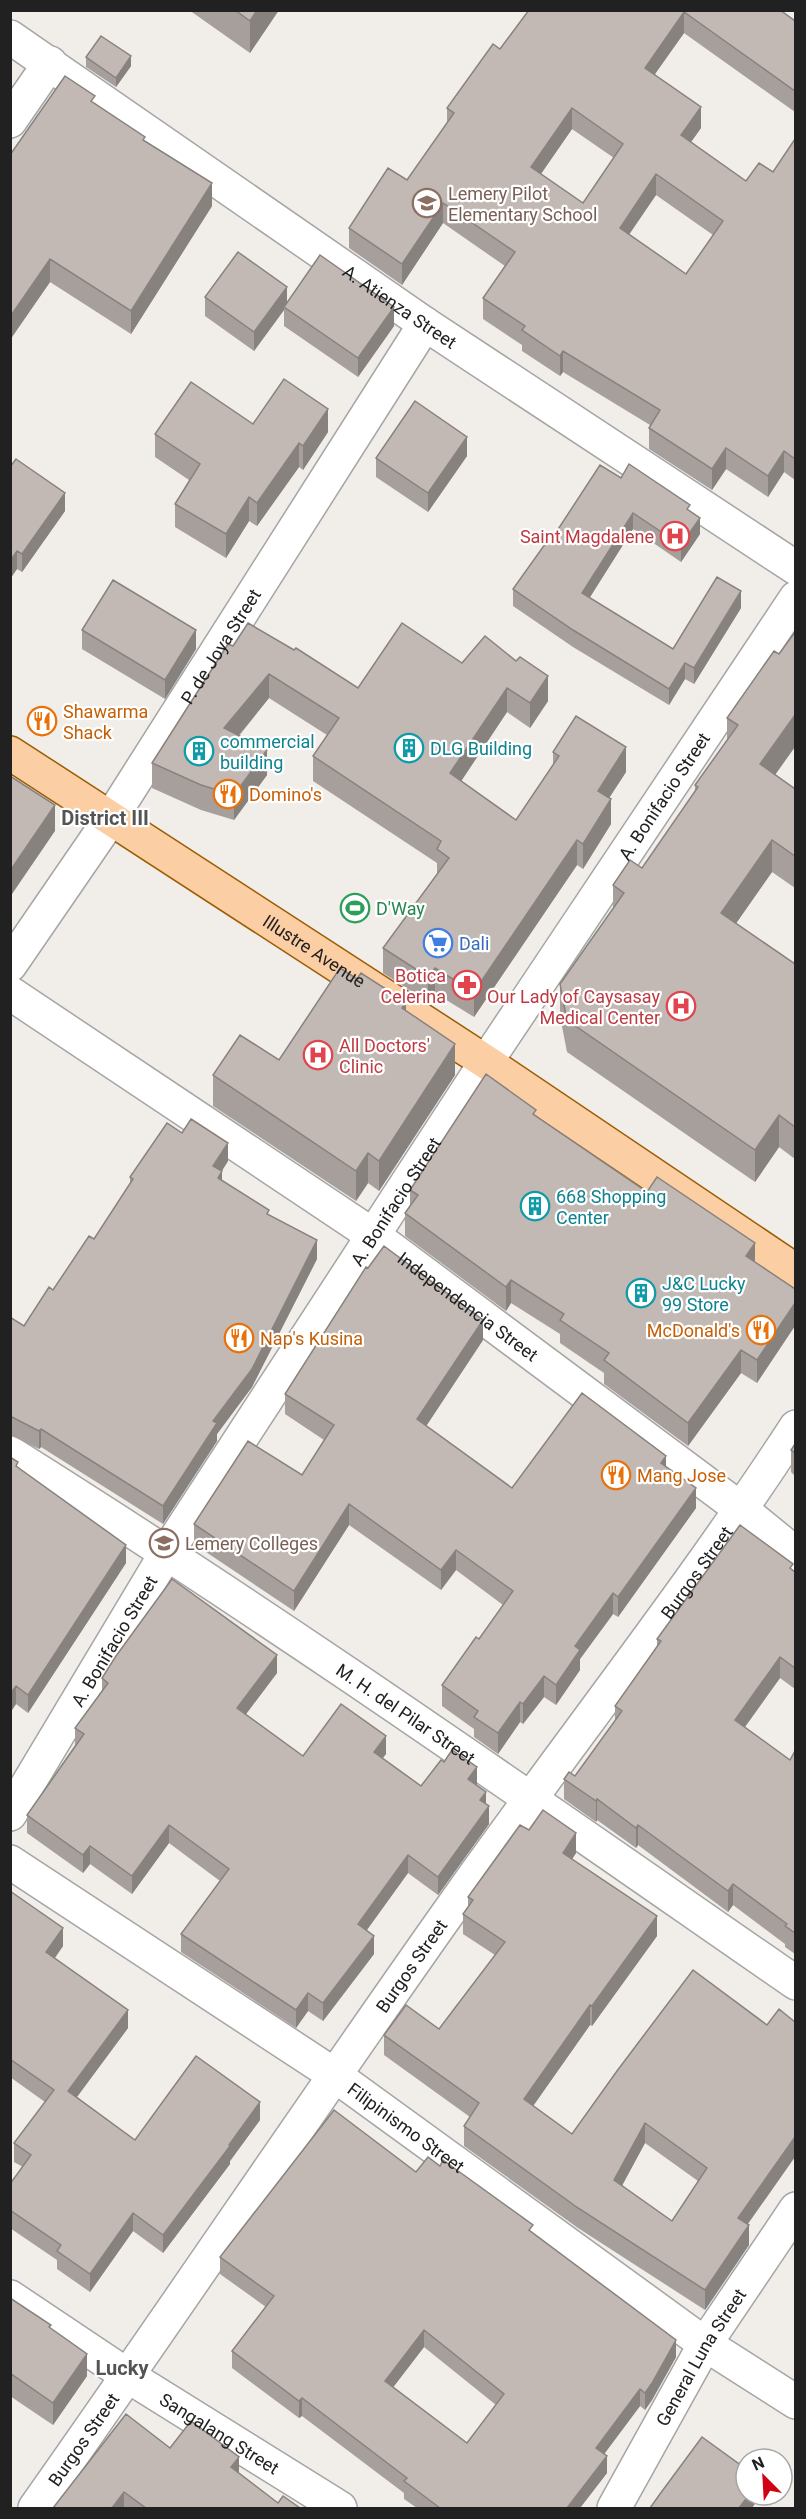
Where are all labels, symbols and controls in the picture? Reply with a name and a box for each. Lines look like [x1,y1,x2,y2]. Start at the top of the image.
place label: Lemery Pilot Elementary School [448,183,597,225]
school or university icon: Lemery Pilot Elementary School [411,187,443,219]
street label: A. Atienza Street [339,260,461,353]
hospital icon: Saint Magdalene [659,520,691,552]
place label: Saint Magdalene [520,526,654,547]
street label: P. de Joya Street [176,585,265,708]
place label: Shawarma Shack [63,701,148,743]
restaurant icon: Shawarma Shack [26,705,58,737]
street label: A. Bonifacio Street [614,728,714,864]
place label: commercial building [220,731,315,773]
building icon: DLG Building [393,732,425,764]
building icon: commercial building [183,735,215,767]
place label: DLG Building [430,738,532,759]
restaurant icon: Domino's [212,778,244,810]
place label: Domino's [249,784,322,805]
district label: District III [61,806,149,830]
sports icon: D'Way [339,892,371,924]
place label: D'Way [376,898,425,919]
street label: Illustre Avenue [259,910,370,991]
supermarket icon: Dali [422,927,454,959]
place label: Dali [459,933,489,954]
place label: Botica Celerina [381,965,446,1007]
pharmacy icon: Botica Celerina [451,969,483,1001]
place label: Our Lady of Caysasay Medical Center [487,986,660,1028]
hospital icon: Our Lady of Caysasay Medical Center [665,990,697,1022]
place label: All Doctors' Clinic [339,1035,430,1077]
hospital icon: All Doctors' Clinic [302,1039,334,1071]
street label: A. Bonifacio Street [346,1133,445,1269]
place label: 668 Shopping Center [556,1186,666,1228]
building icon: 668 Shopping Center [519,1190,551,1222]
street label: Independencia Street [394,1247,542,1365]
place label: J&C Lucky 99 Store [662,1273,746,1315]
building icon: J&C Lucky 99 Store [625,1277,657,1309]
restaurant icon: McDonald's [745,1314,777,1346]
place label: McDonald's [647,1320,740,1341]
restaurant icon: Nap's Kusina [223,1322,255,1354]
place label: Nap's Kusina [260,1328,363,1349]
restaurant icon: Mang Jose [600,1459,632,1491]
place label: Mang Jose [637,1465,726,1486]
street label: Burgos Street [656,1522,737,1623]
school or university icon: Lemery Colleges [148,1527,180,1559]
place label: Lemery Colleges [185,1533,318,1554]
street label: A. Bonifacio Street [67,1571,161,1710]
street label: M. H. del Pilar Street [332,1659,479,1768]
street label: Burgos Street [371,1915,451,2016]
street label: Filipinismo Street [344,2078,469,2177]
street label: General Luna Street [651,2284,750,2429]
district label: Lucky [96,2356,149,2380]
street label: Sangalang Street [156,2388,283,2478]
street label: Burgos Street [43,2389,123,2490]
north arrow [734,2447,794,2507]
text: N [749,2453,767,2475]

